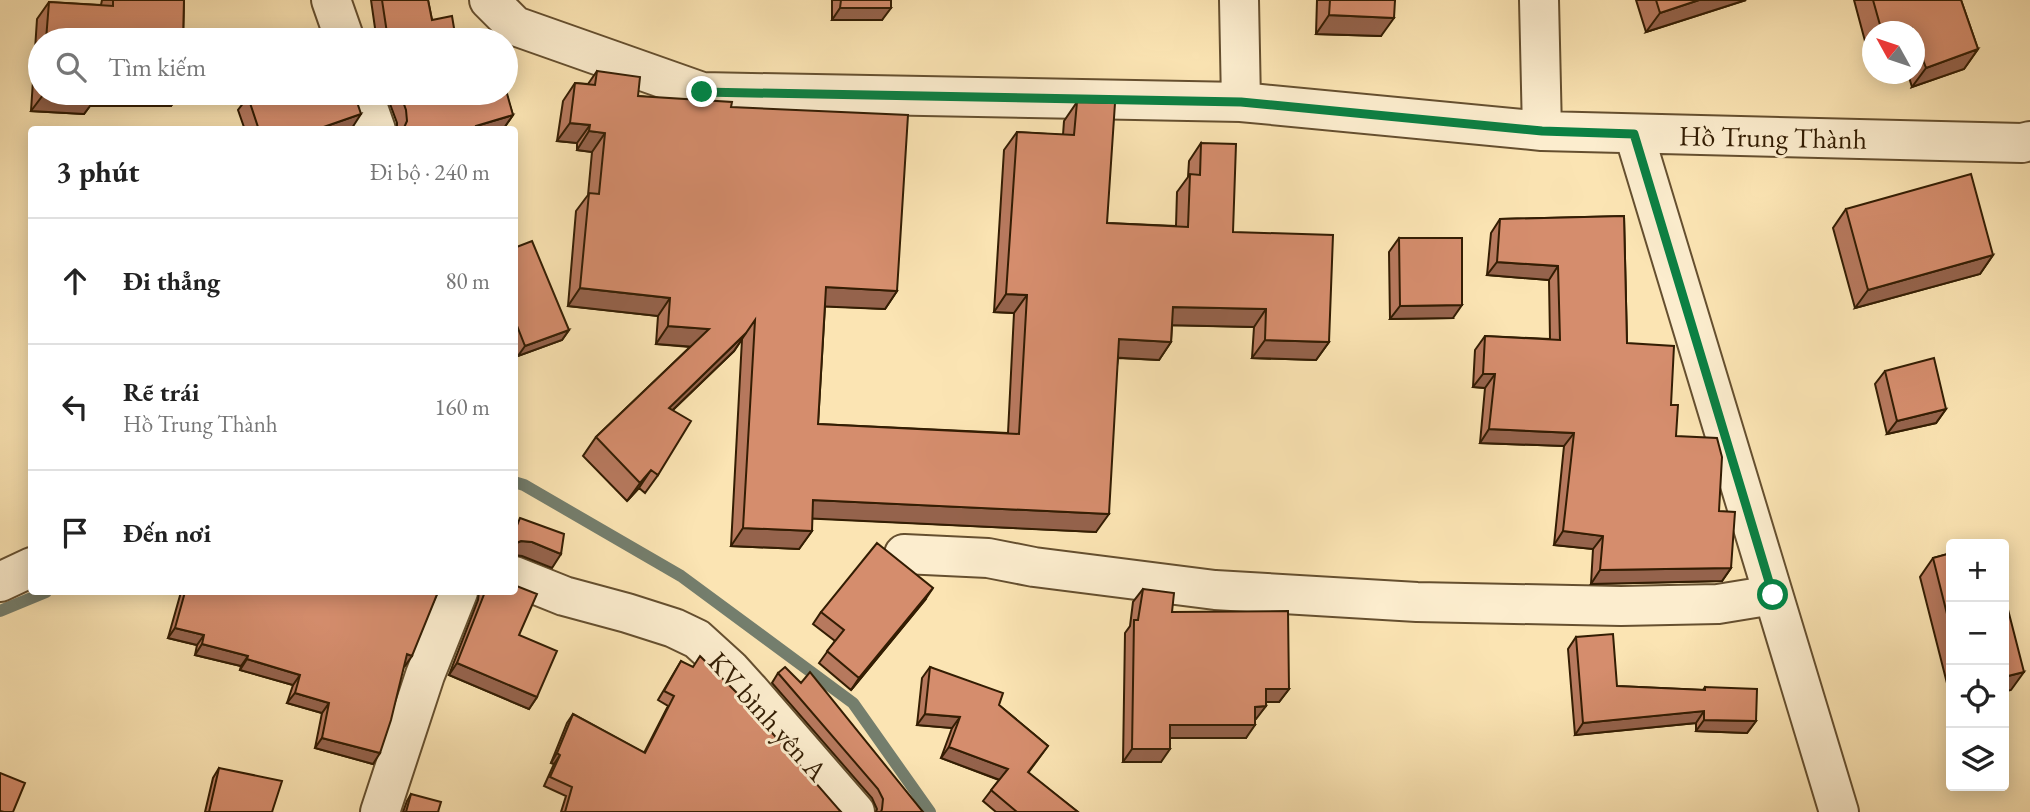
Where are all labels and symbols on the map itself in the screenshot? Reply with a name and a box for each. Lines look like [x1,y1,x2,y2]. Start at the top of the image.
north arrow [1862,21,1925,84]
route end [686,76,717,107]
street label: Hồ Trung Thành [1679,117,1867,157]
route start [1757,579,1788,610]
street label: KV bình yên A [700,644,836,789]

